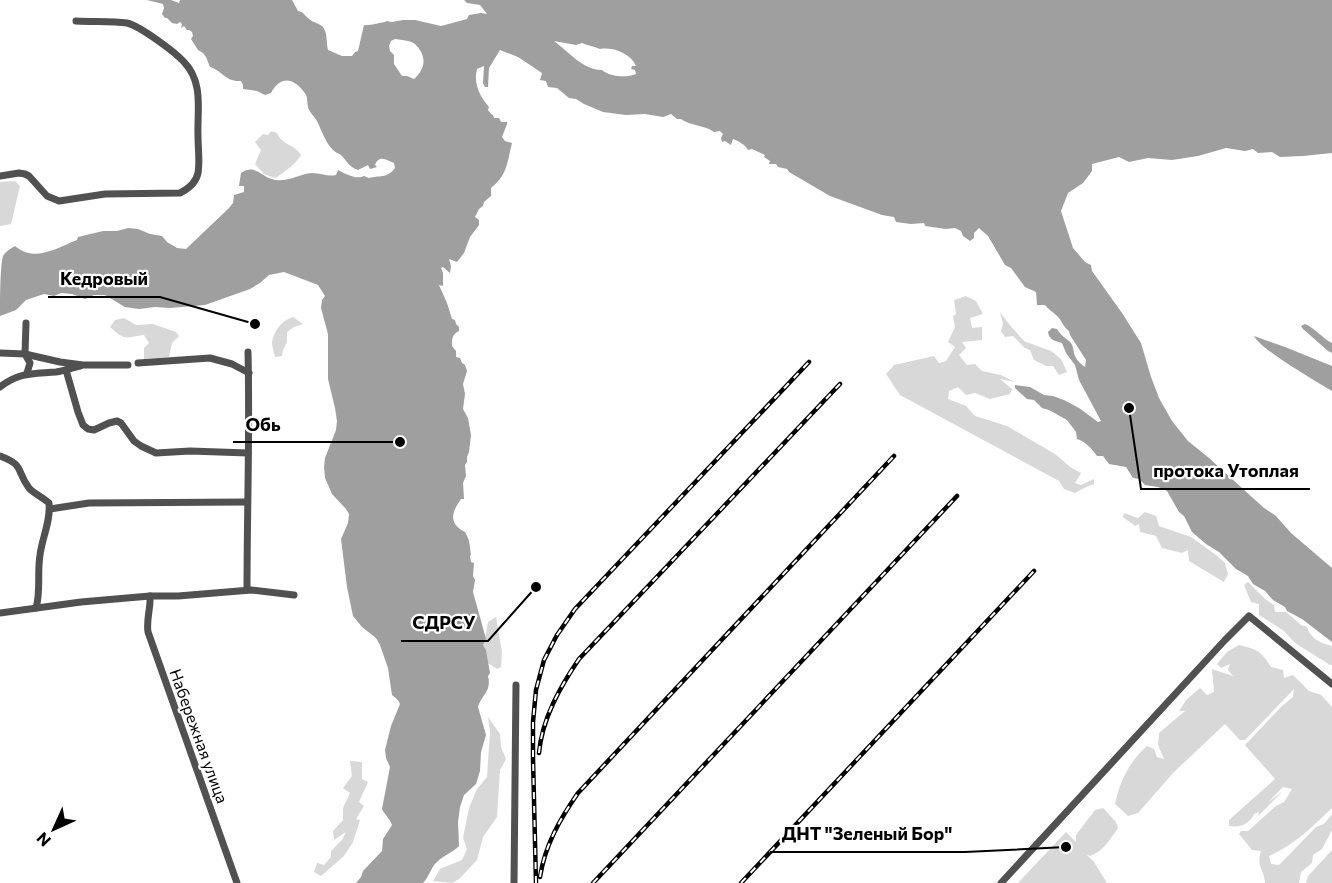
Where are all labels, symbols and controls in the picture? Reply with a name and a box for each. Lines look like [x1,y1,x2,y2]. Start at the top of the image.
callout: Кедровый [48,261,160,297]
text: Кедровый [60,267,148,289]
callout: Обь [233,406,293,442]
text: Обь [245,413,281,435]
callout: протока Утоплая [1141,453,1310,489]
text: протока Утоплая [1153,459,1299,481]
callout: СДРСУ [401,605,488,641]
text: СДРСУ [412,611,476,633]
street label: Набережная улица [166,666,233,806]
north arrow [24,799,84,859]
callout: ДНТ "Зеленый Бор" [770,816,965,852]
text: ДНТ "Зеленый Бор" [782,822,952,844]
text: N [32,829,54,851]

